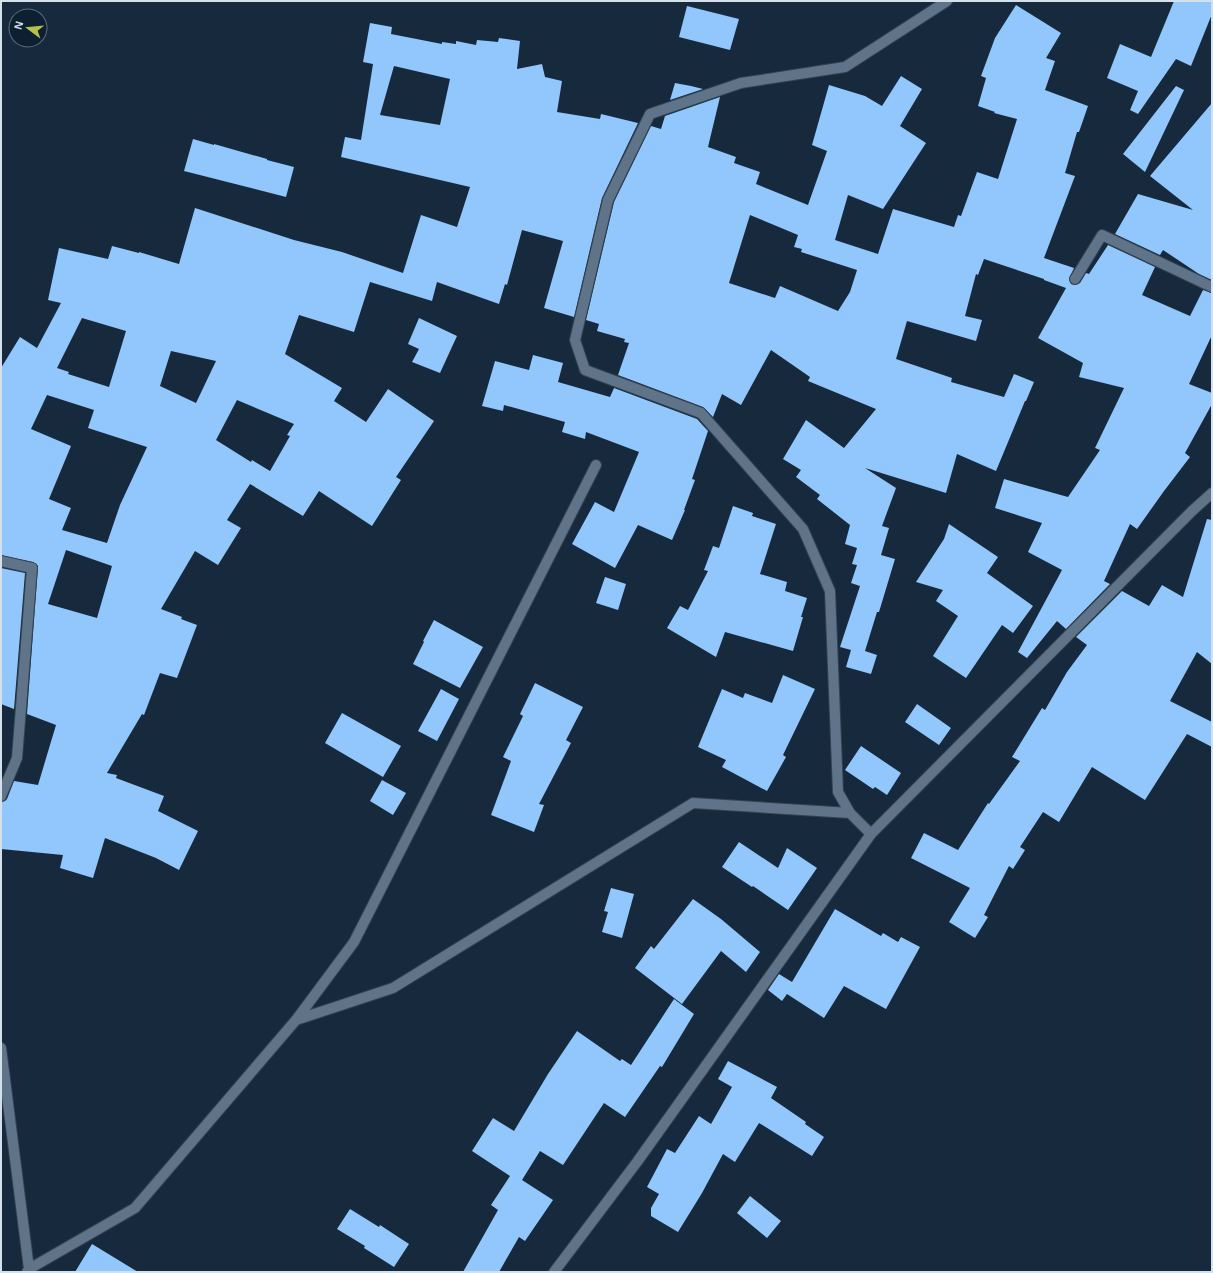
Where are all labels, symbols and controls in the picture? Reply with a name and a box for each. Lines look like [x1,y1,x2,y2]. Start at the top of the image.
north arrow [8,8,48,48]
text: N [12,20,25,31]

